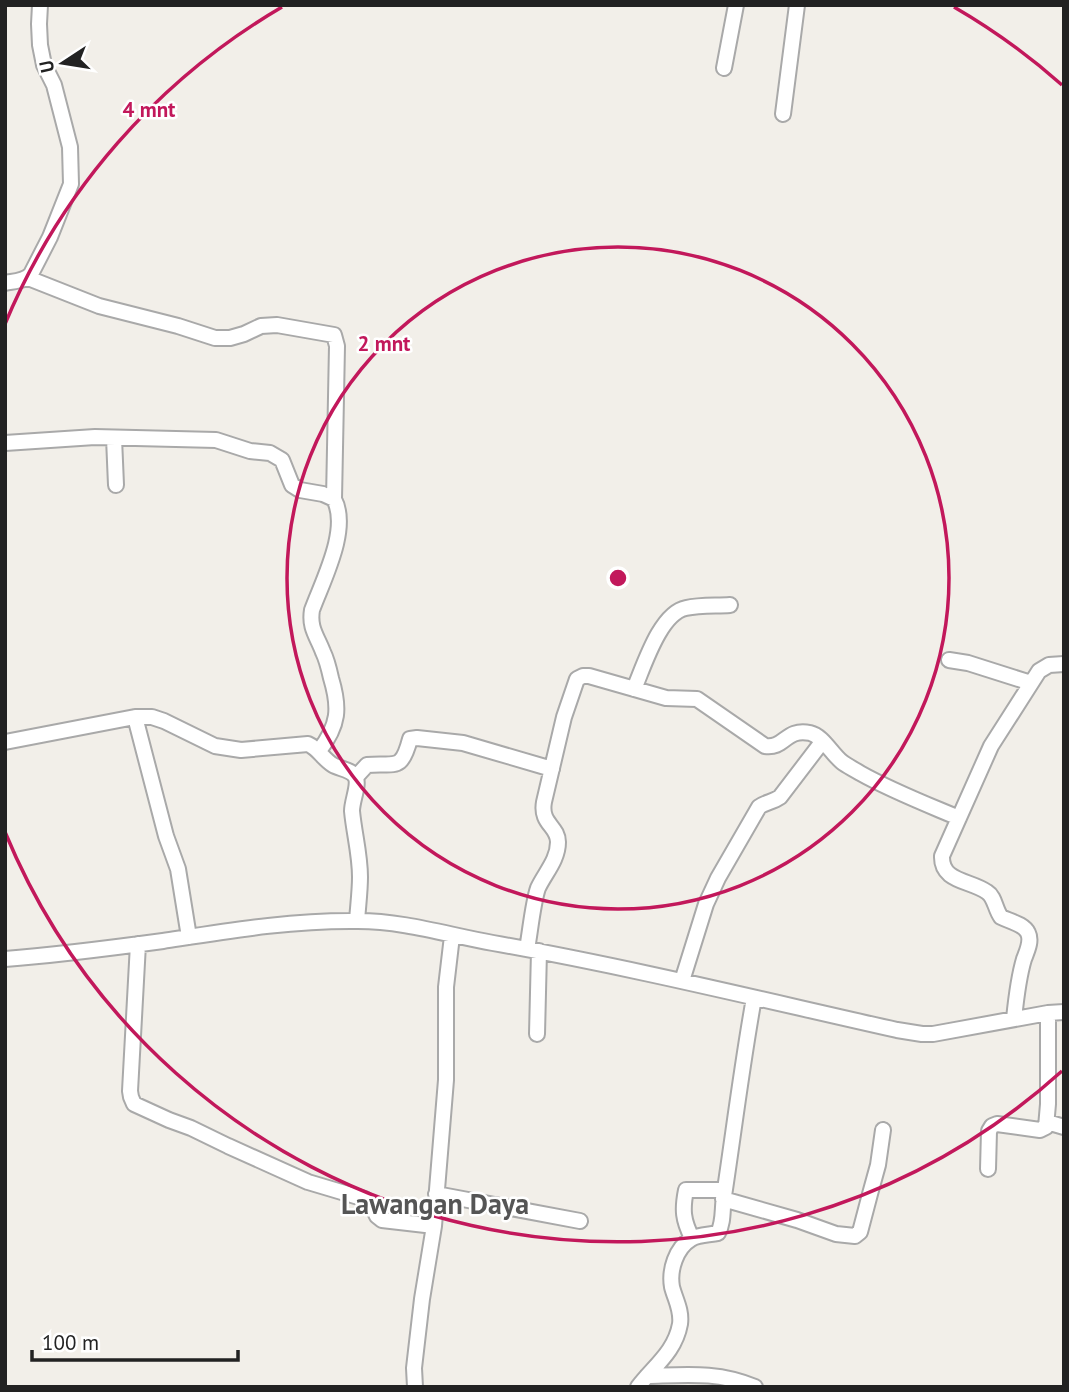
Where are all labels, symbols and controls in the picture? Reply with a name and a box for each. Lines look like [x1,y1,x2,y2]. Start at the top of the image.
north arrow [28,28,98,98]
text: U [33,58,59,75]
text: 4 mnt [123,96,176,123]
text: 2 mnt [358,330,411,357]
centre of rings [606,566,630,590]
district label: Lawangan Daya [341,1185,529,1222]
scale bar [32,1318,238,1362]
text: 100 m [42,1329,99,1356]

